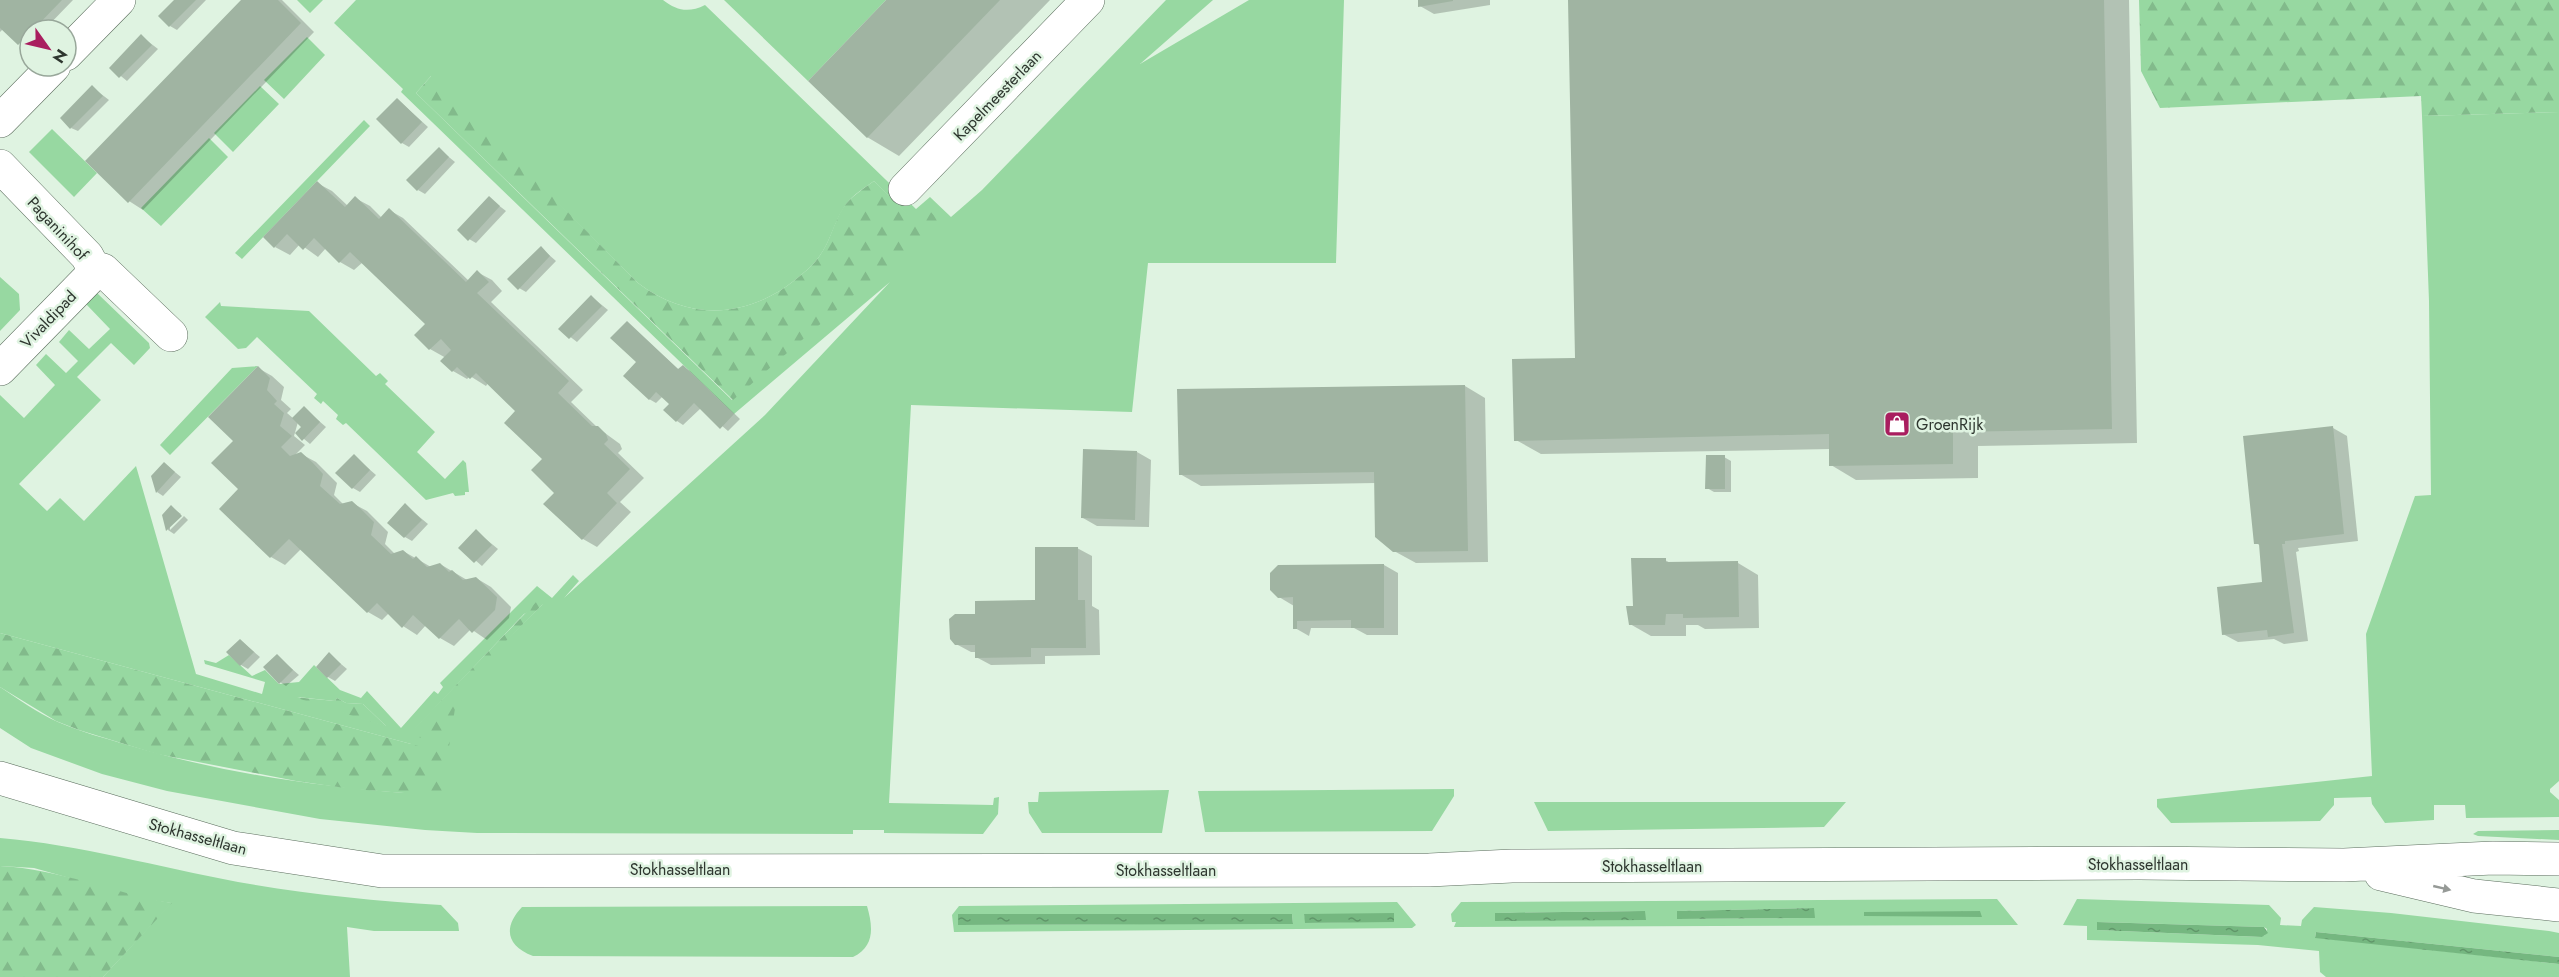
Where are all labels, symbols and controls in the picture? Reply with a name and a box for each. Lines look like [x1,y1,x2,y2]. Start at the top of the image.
north arrow [18,18,78,78]
text: N [47,44,73,68]
street label: Kapelmeesterlaan [948,45,1047,146]
street label: Paganinihof [22,191,93,266]
street label: Vivaldipad [15,285,82,353]
shop icon: GroenRijk [1882,409,1912,439]
place label: GroenRijk [1916,413,1984,436]
street label: Stokhasseltlaan [146,812,249,861]
street label: Stokhasseltlaan [2088,853,2188,876]
street label: Stokhasseltlaan [1602,855,1702,878]
street label: Stokhasseltlaan [630,858,730,881]
street label: Stokhasseltlaan [1116,859,1216,882]
one-way arrow [2432,884,2451,894]

